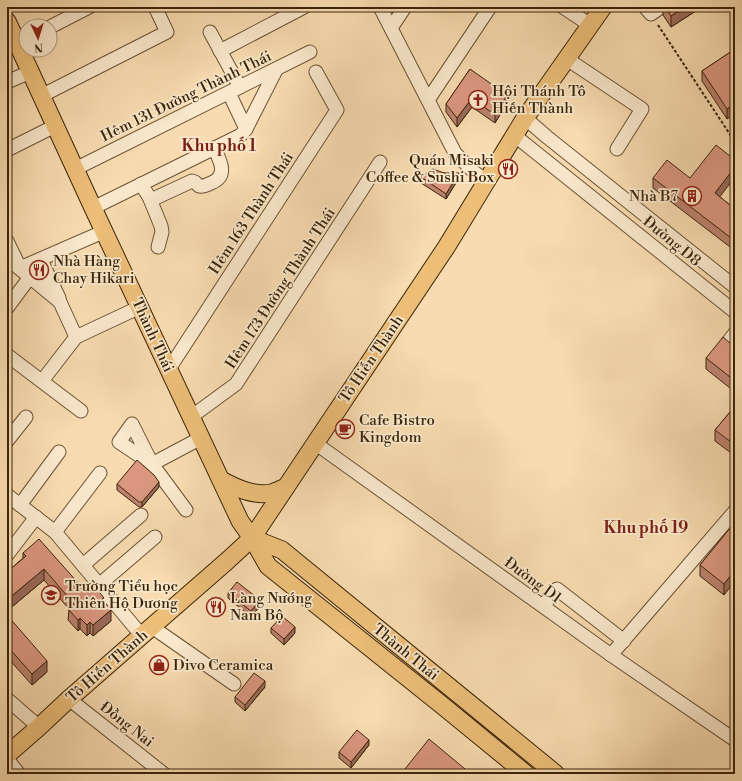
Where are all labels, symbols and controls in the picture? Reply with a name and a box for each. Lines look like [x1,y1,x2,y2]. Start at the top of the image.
north arrow [18,18,58,58]
text: N [34,40,43,54]
street label: Hẻm 131 Đường Thành Thái [98,47,275,146]
place label: Hội Thánh Tô Hiến Thành [492,82,586,118]
church icon: Hội Thánh Tô Hiến Thành [467,89,489,111]
district label: Khu phố 1 [182,136,257,156]
street label: Hẻm 163 Thành Thái [205,149,298,278]
place label: Quán Misaki Coffee & Sushi Box [366,151,494,187]
restaurant icon: Quán Misaki Coffee & Sushi Box [497,158,519,180]
building icon: Nhà B7 [681,185,703,207]
place label: Nhà B7 [629,187,678,206]
street label: Hẻm 173 Đường Thành Thái [221,204,340,372]
street label: Đường D8 [639,212,705,271]
place label: Nhà Hàng Chay Hikari [53,252,135,288]
restaurant icon: Nhà Hàng Chay Hikari [28,259,50,281]
street label: Thành Thái [127,295,178,375]
street label: Tô Hiến Thành [335,312,408,407]
place label: Cafe Bistro Kingdom [359,411,435,447]
cafe icon: Cafe Bistro Kingdom [334,418,356,440]
district label: Khu phố 19 [604,518,688,538]
street label: Đường D1 [500,553,566,608]
place label: Trường Tiểu học Thiên Hộ Dương [65,577,178,613]
school or university icon: Trường Tiểu học Thiên Hộ Dương [40,584,62,606]
place label: Làng Nướng Nam Bộ [230,589,312,625]
restaurant icon: Làng Nướng Nam Bộ [205,596,227,618]
street label: Thành Thái [369,620,443,685]
street label: Tô Hiến Thành [63,626,152,707]
shop icon: Divo Ceramica [148,654,170,676]
place label: Divo Ceramica [173,656,274,675]
street label: Đồng Nai [96,697,158,751]

